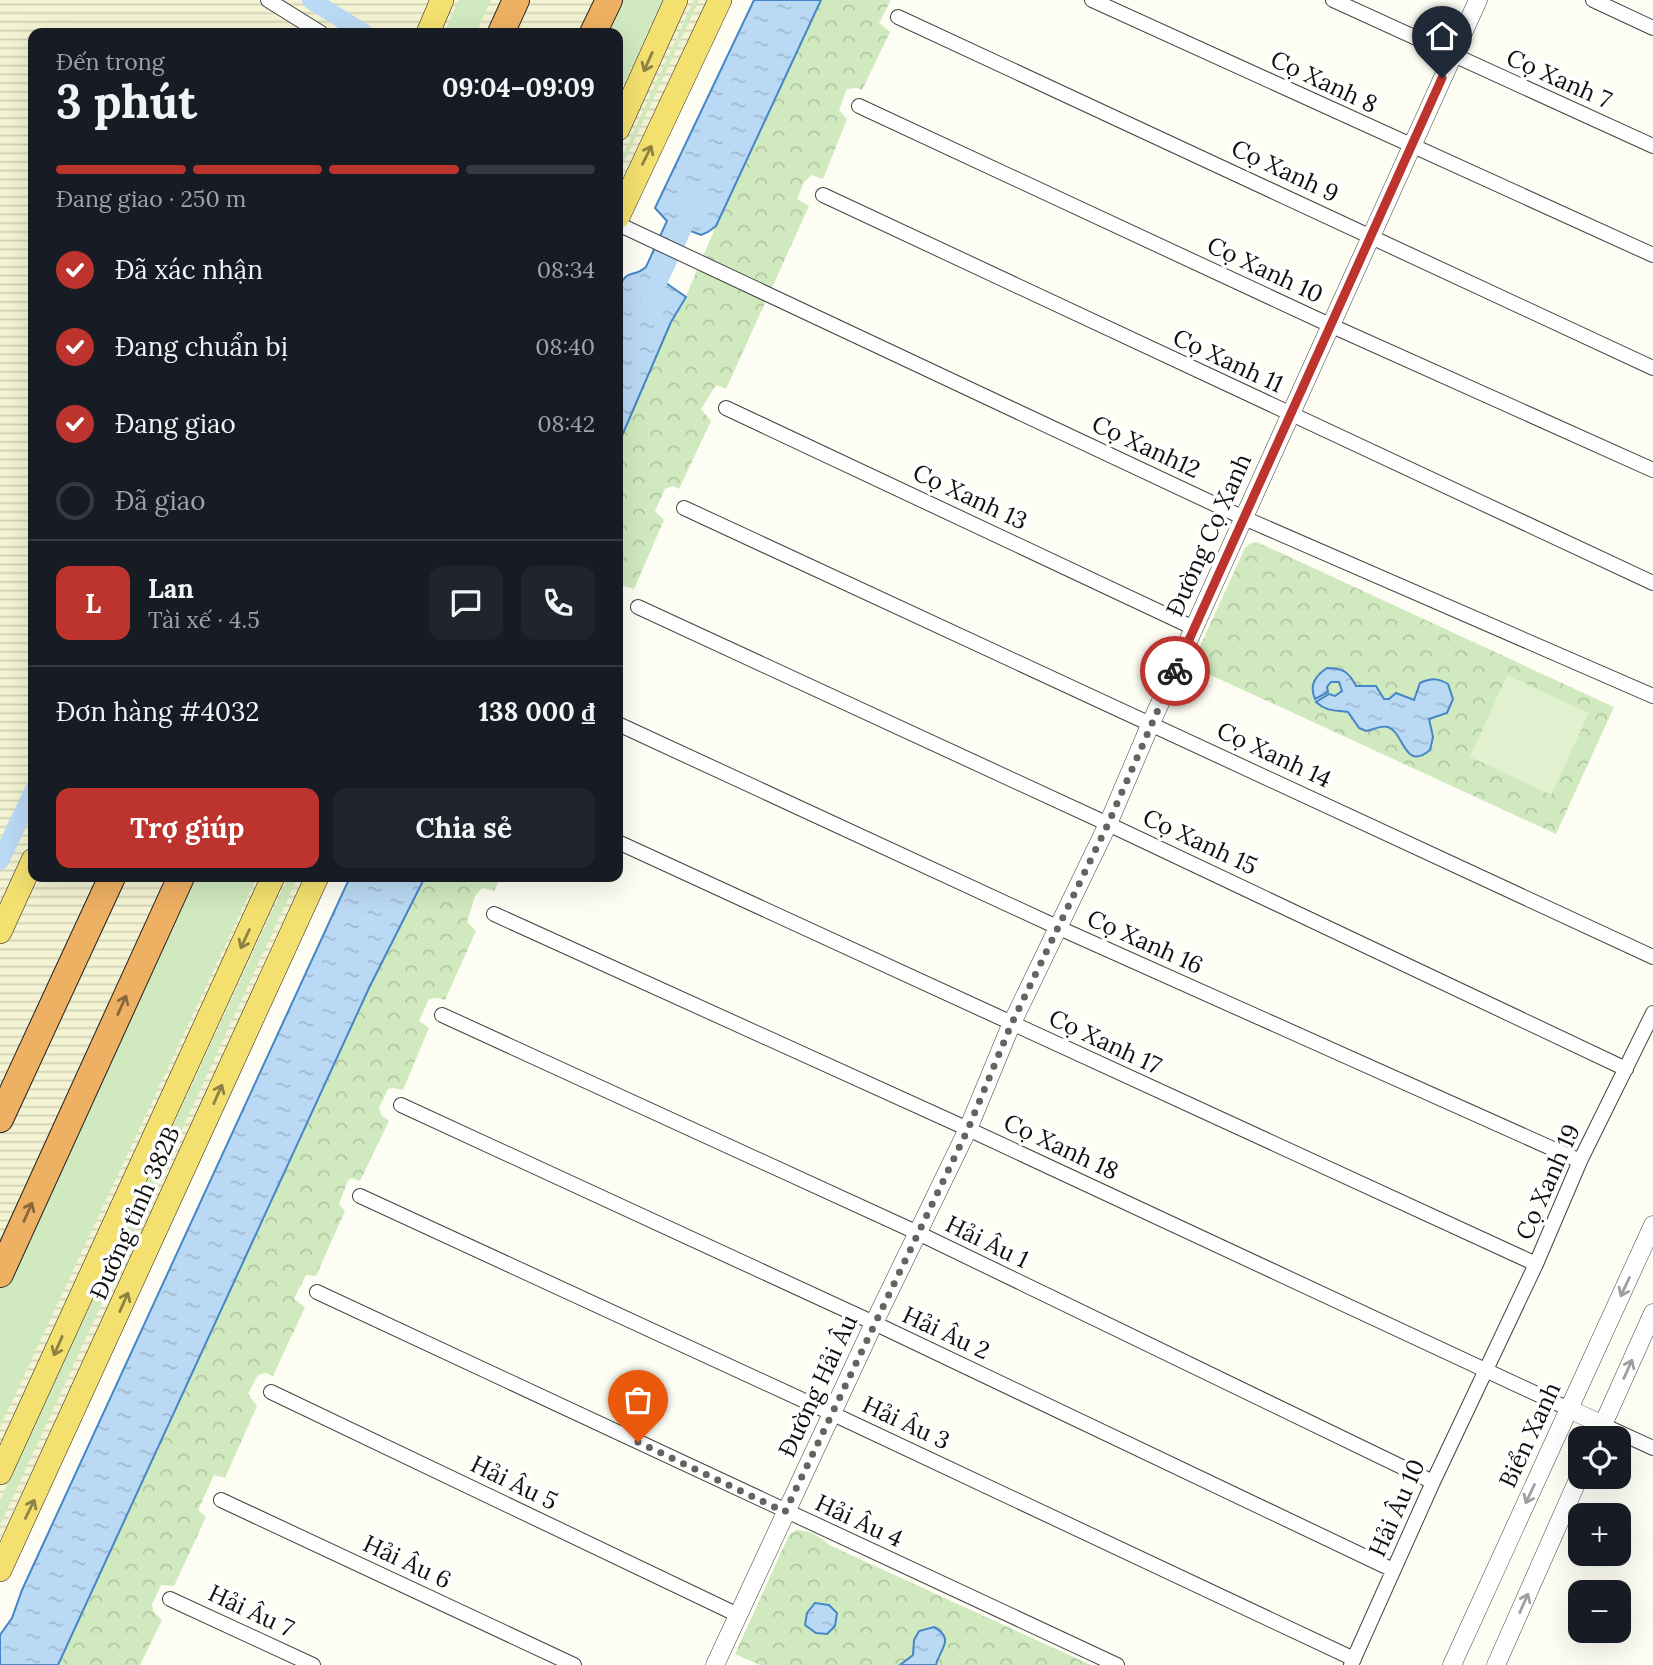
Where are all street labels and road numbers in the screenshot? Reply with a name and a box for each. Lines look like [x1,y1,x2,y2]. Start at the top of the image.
street label: Cọ Xanh 7 [1502,42,1617,115]
street label: Cọ Xanh 8 [1266,43,1383,120]
street label: Cọ Xanh 9 [1227,132,1344,209]
street label: Cọ Xanh 10 [1202,229,1328,310]
street label: Cọ Xanh 11 [1168,321,1288,400]
street label: Cọ Xanh12 [1087,408,1205,485]
street label: Đường Cọ Xanh [1159,449,1258,621]
street label: Cọ Xanh 13 [908,457,1032,537]
street label: Cọ Xanh 14 [1212,715,1336,795]
street label: Cọ Xanh 15 [1138,802,1262,882]
street label: Cọ Xanh 16 [1082,902,1208,981]
street label: Cọ Xanh 17 [1044,1002,1166,1081]
street label: Cọ Xanh 18 [999,1106,1124,1187]
street label: Cọ Xanh 19 [1508,1119,1587,1245]
street label: Đường tỉnh 382B [82,1121,187,1304]
street label: Hải Âu 1 [941,1208,1034,1275]
street label: Hải Âu 2 [898,1299,995,1366]
street label: Đường Hải Âu [771,1309,864,1462]
street label: Biển Xanh [1492,1377,1567,1492]
street label: Hải Âu 3 [857,1389,955,1456]
street label: Hải Âu 5 [466,1448,563,1517]
street label: Hải Âu 10 [1361,1454,1432,1561]
street label: Hải Âu 4 [811,1487,908,1554]
street label: Hải Âu 6 [358,1528,456,1595]
street label: Hải Âu 7 [203,1577,299,1644]

